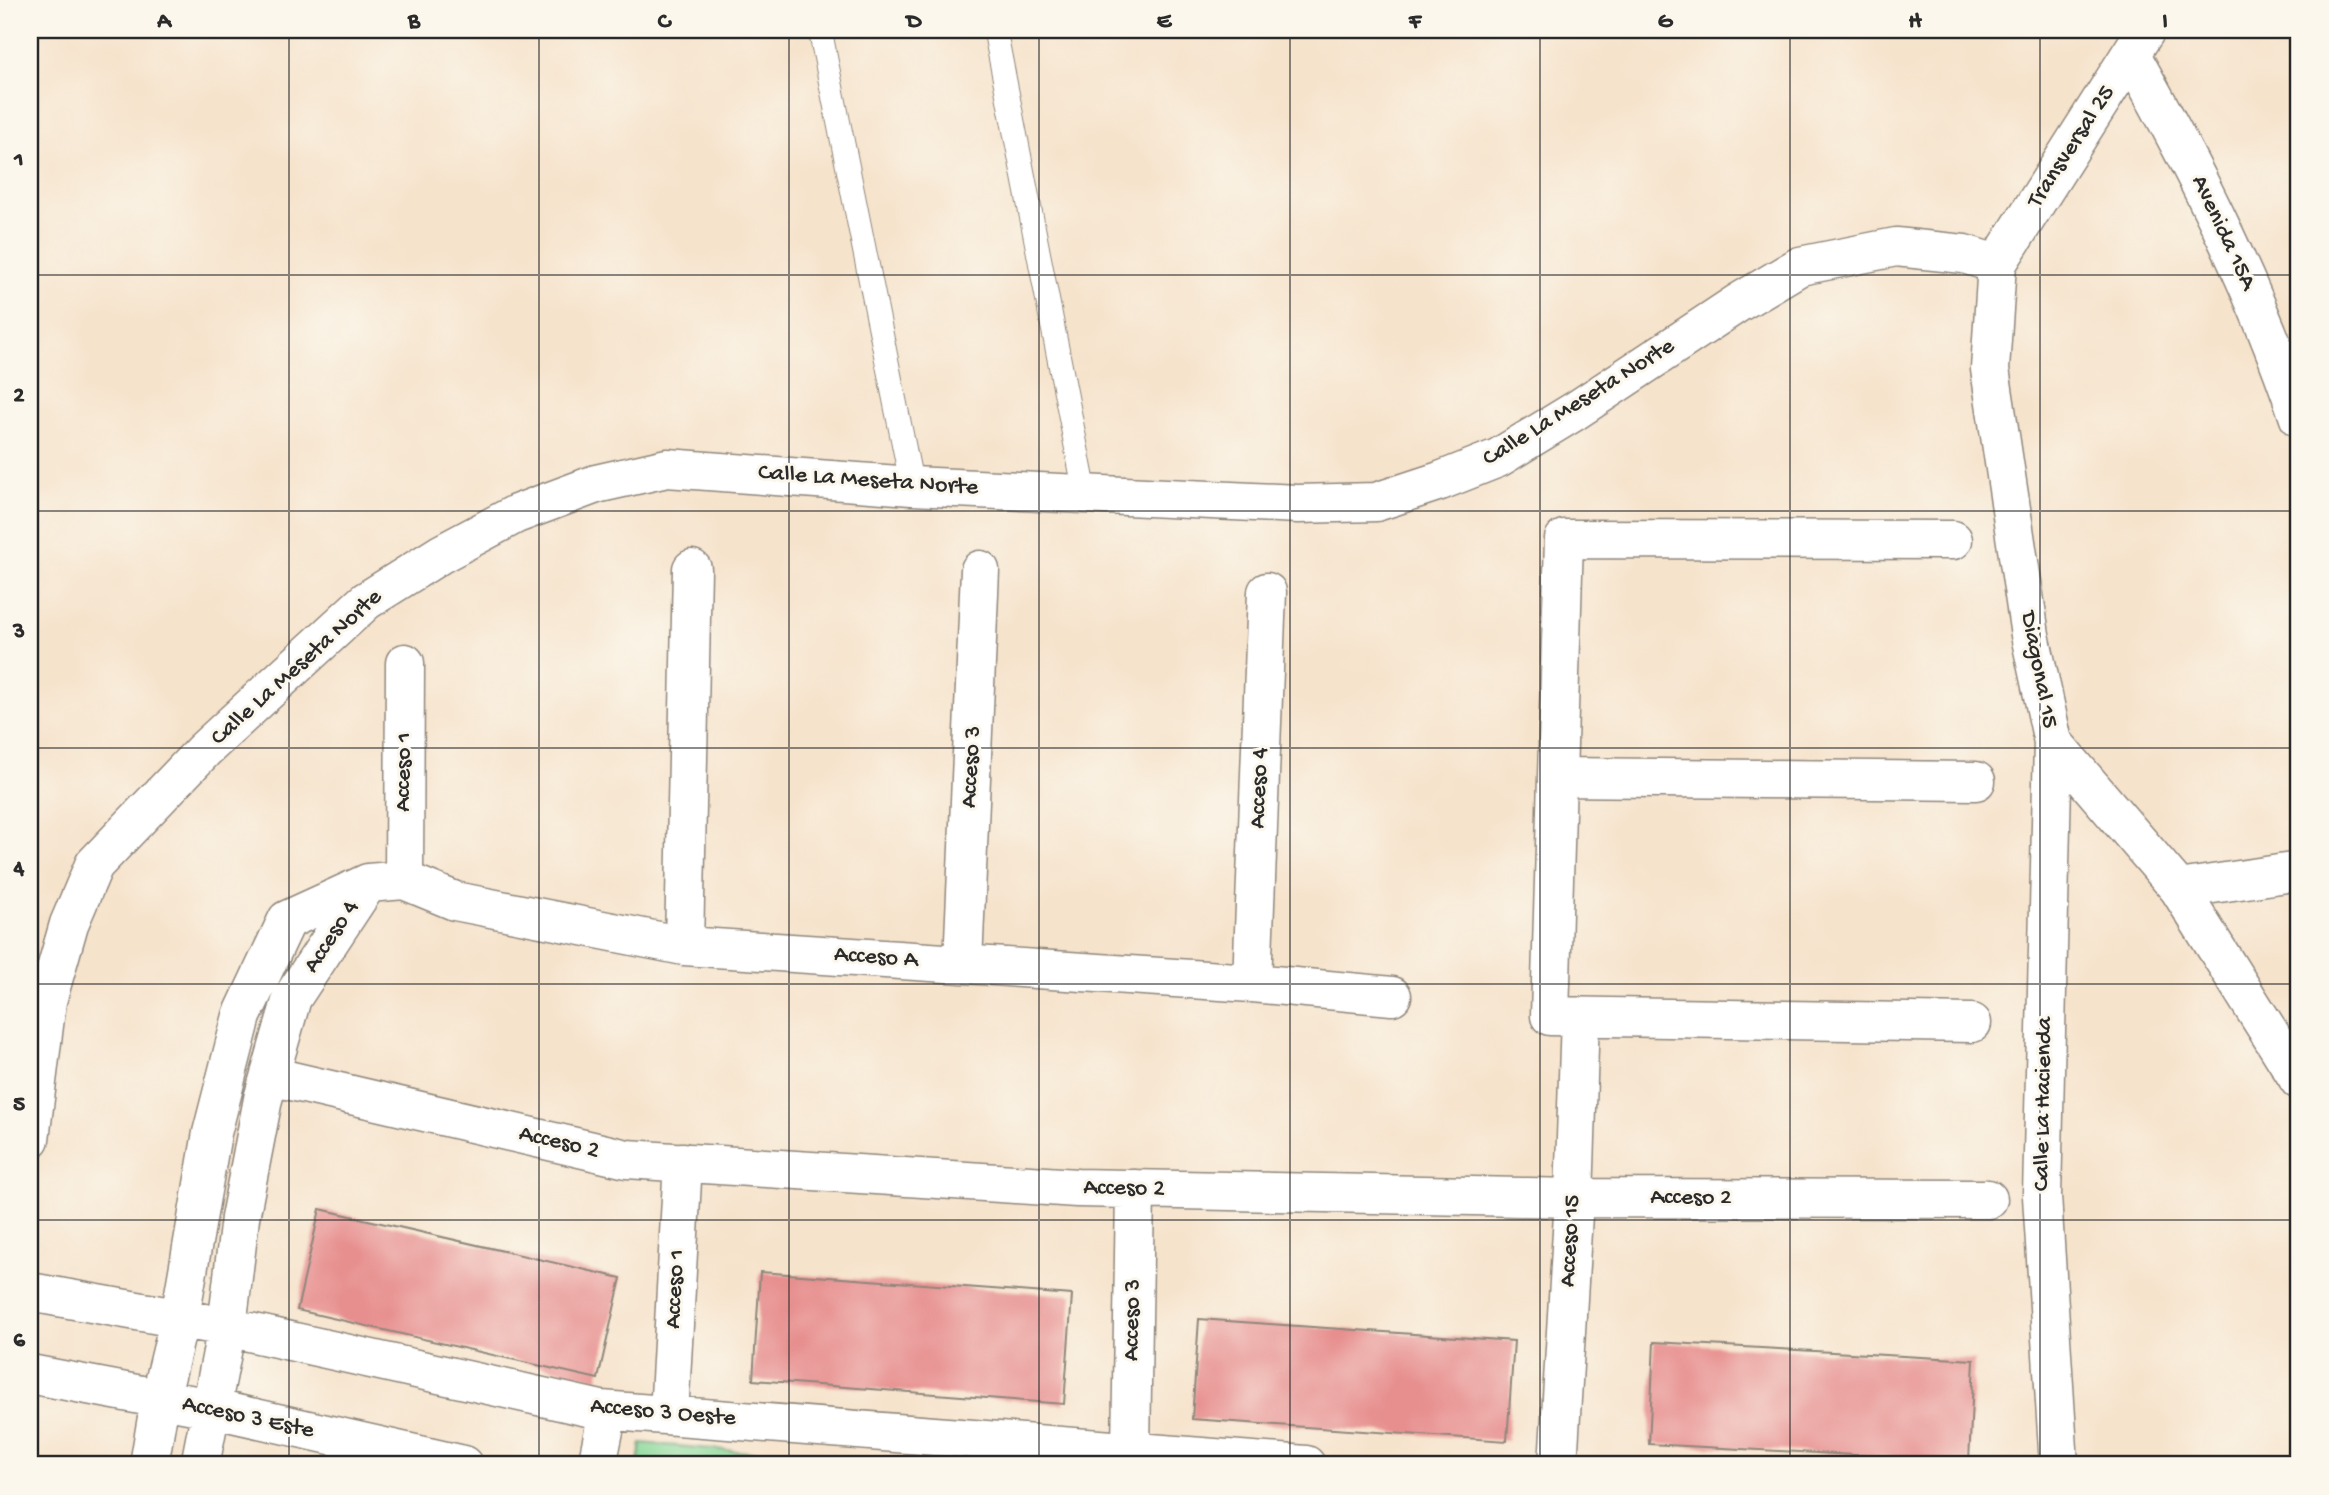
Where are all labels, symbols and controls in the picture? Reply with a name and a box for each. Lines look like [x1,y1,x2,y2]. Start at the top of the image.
text: A [156,9,172,36]
text: B [407,9,421,36]
text: C [658,9,673,36]
text: D [905,9,923,36]
text: E [1157,9,1173,36]
text: F [1408,9,1423,36]
text: G [1658,9,1674,36]
text: H [1908,9,1922,36]
text: I [2162,9,2168,36]
street label: Transversal 25 [2021,80,2122,215]
text: 1 [13,147,24,174]
street label: Avenida 15A [2184,171,2263,297]
street label: Calle La Meseta Norte [1478,332,1681,474]
text: 2 [13,383,25,410]
street label: Calle La Meseta Norte [757,459,980,503]
street label: Calle La Meseta Norte [205,583,389,753]
street label: Diagonal 15 [2012,607,2064,731]
text: 3 [12,619,25,646]
street label: Acceso 3 [955,725,989,809]
street label: Acceso 1 [390,732,419,812]
street label: Acceso 4 [1244,746,1276,829]
text: 4 [13,856,25,883]
street label: Acceso 4 [298,895,367,979]
street label: Acceso A [833,941,921,976]
street label: Calle La Hacienda [2028,1016,2060,1191]
text: 5 [13,1092,25,1119]
street label: Acceso 2 [516,1120,602,1166]
street label: Acceso 2 [1083,1174,1165,1204]
street label: Acceso 2 [1650,1184,1732,1213]
street label: Acceso 15 [1554,1194,1588,1288]
street label: Acceso 1 [659,1249,693,1329]
street label: Acceso 3 [1118,1279,1148,1361]
text: 6 [13,1328,26,1355]
street label: Acceso 3 Este [179,1390,317,1446]
street label: Acceso 3 Oeste [589,1392,738,1434]

